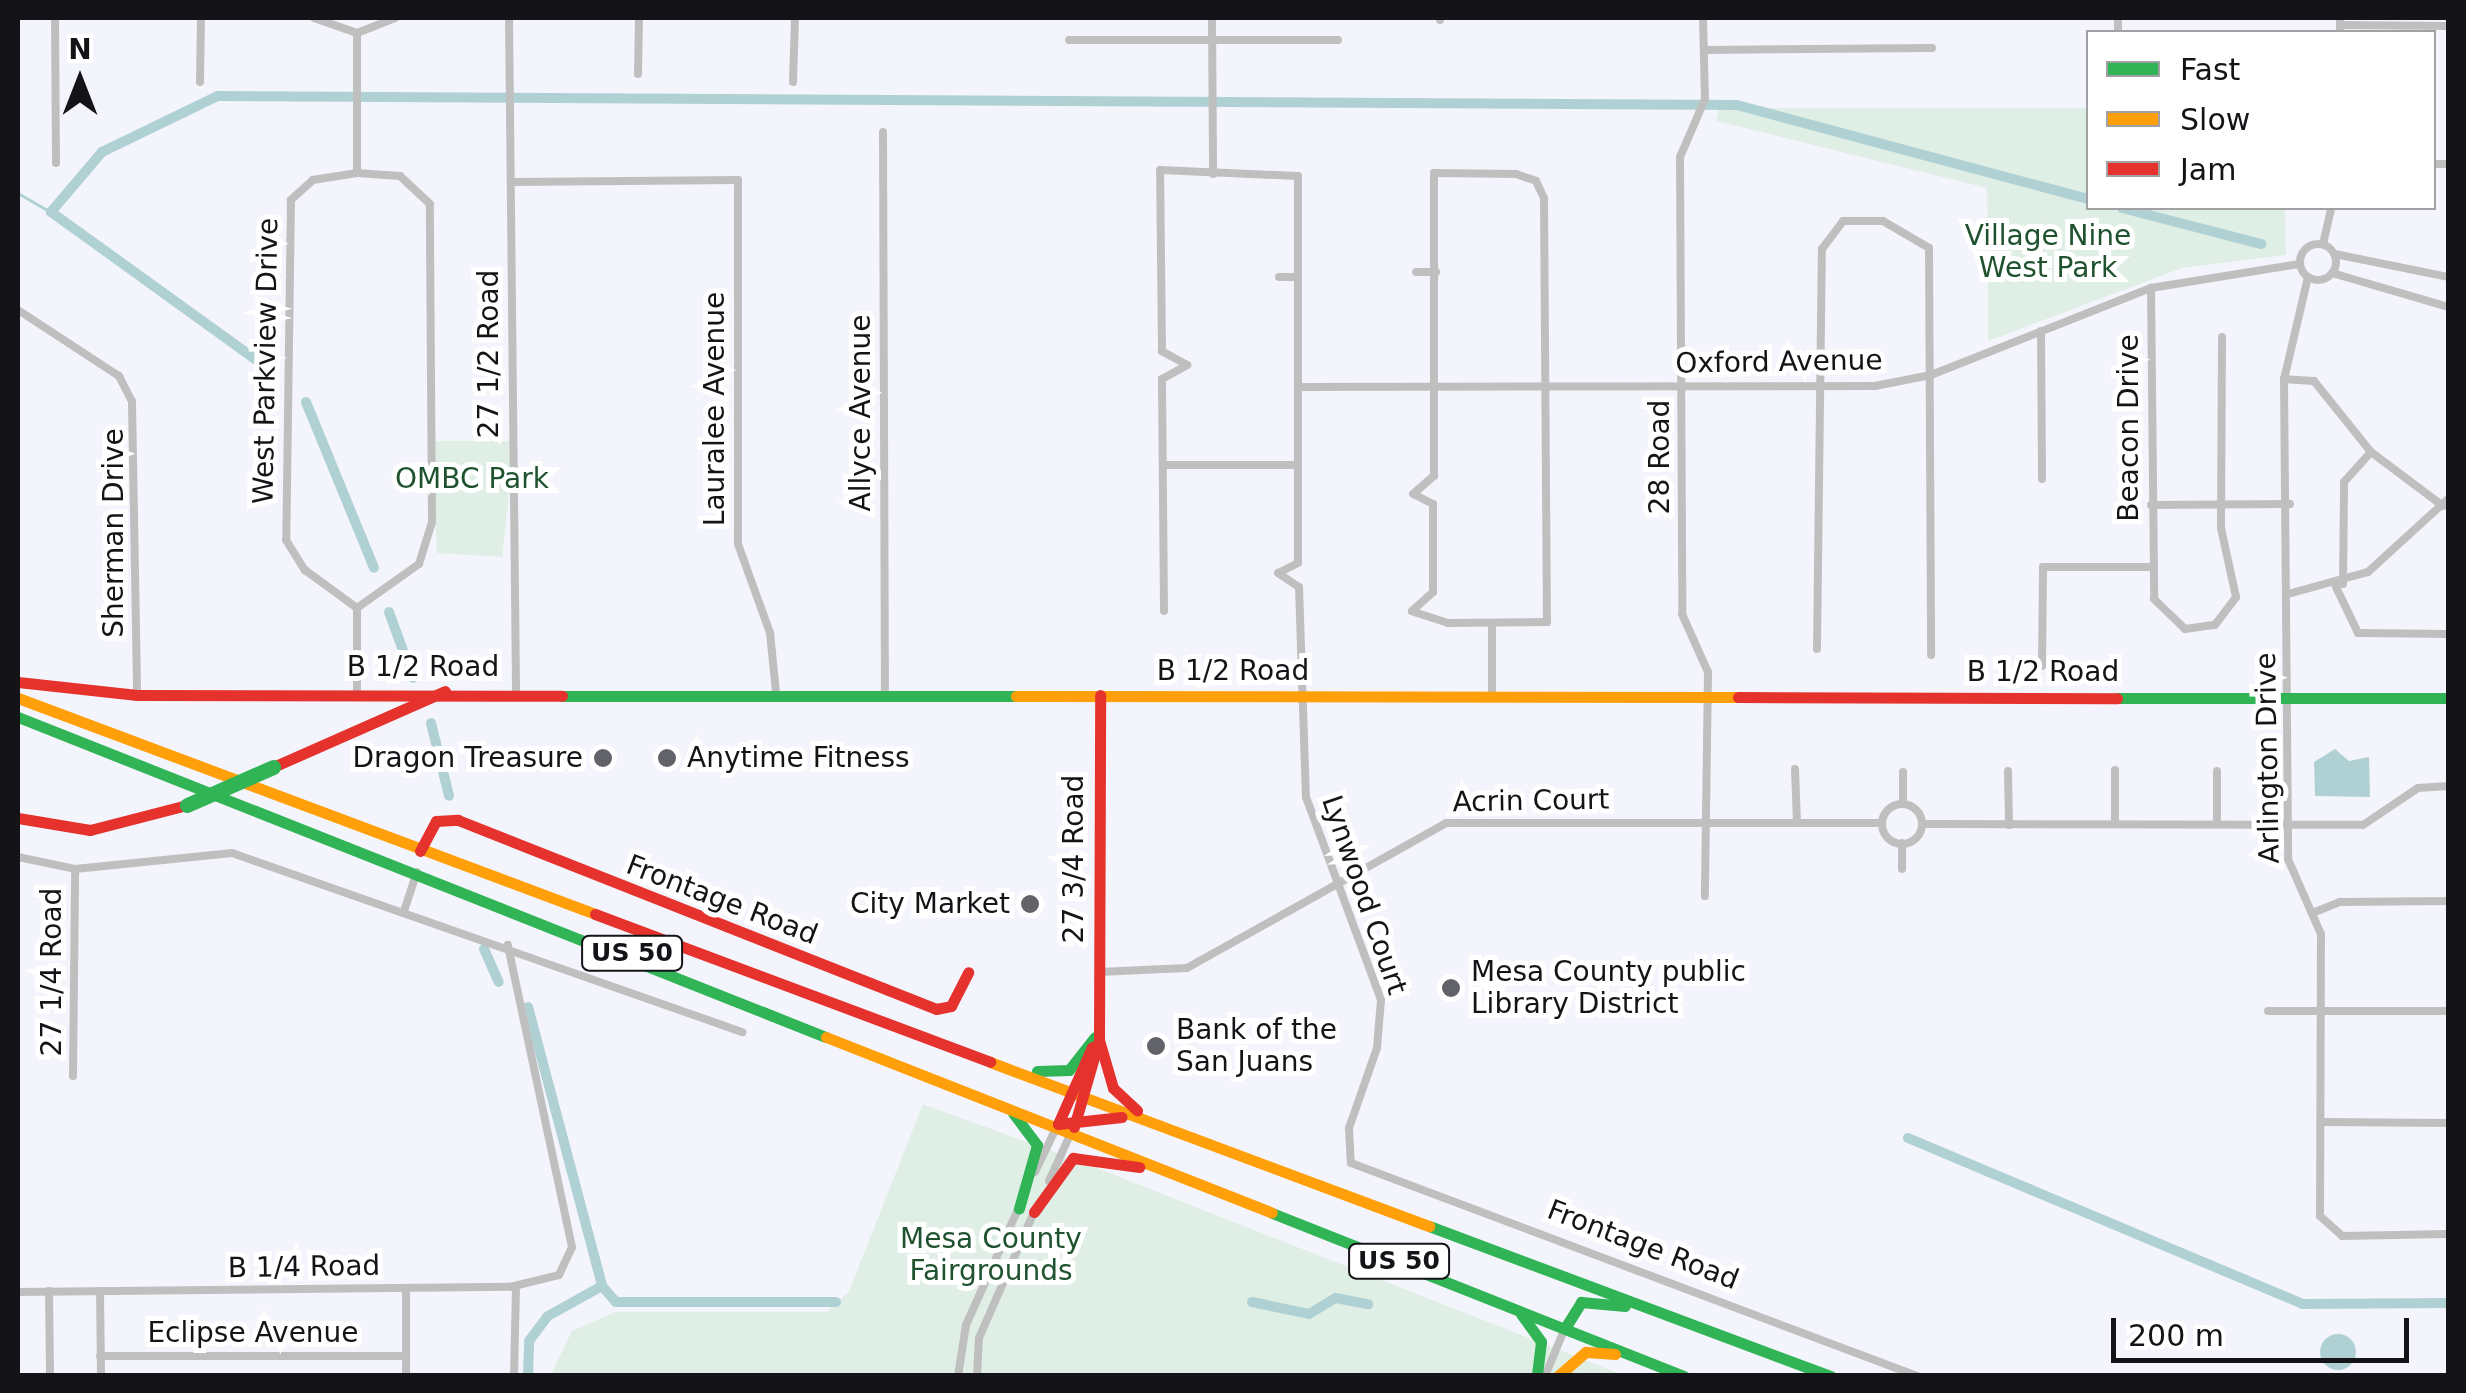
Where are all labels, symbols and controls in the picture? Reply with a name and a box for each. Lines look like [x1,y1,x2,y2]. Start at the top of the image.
north arrow [30,30,130,130]
legend [2086,30,2436,210]
text: N [68,33,92,66]
text: Fast [2180,52,2240,87]
text: Slow [2180,102,2250,137]
text: Jam [2180,152,2236,187]
street label: West Parkview Drive [247,218,285,504]
park label: Village Nine West Park [1965,219,2131,285]
street label: 27 1/2 Road [472,270,506,438]
street label: Lauralee Avenue [698,292,732,526]
street label: Allyce Avenue [844,315,878,511]
street label: Beacon Drive [2112,334,2146,522]
street label: Oxford Avenue [1675,343,1883,381]
street label: 28 Road [1643,400,1677,514]
street label: Sherman Drive [97,428,131,638]
park label: OMBC Park [395,462,549,496]
street label: B 1/2 Road [347,650,499,684]
street label: Arlington Drive [2249,652,2287,864]
street label: B 1/2 Road [1157,654,1309,688]
street label: B 1/2 Road [1967,655,2119,689]
place label: Dragon Treasure [352,741,583,775]
place label: Anytime Fitness [687,741,910,775]
marker: Dragon Treasure [592,747,614,769]
marker: Anytime Fitness [656,747,678,769]
street label: 27 3/4 Road [1057,775,1091,943]
street label: Acrin Court [1452,783,1610,819]
street label: Lynwood Court [1314,791,1414,999]
street label: Frontage Road [622,848,822,952]
place label: City Market [850,887,1010,921]
street label: 27 1/4 Road [35,888,69,1056]
marker: City Market [1019,893,1041,915]
road number: US 50 [580,933,684,973]
place label: Mesa County public Library District [1471,955,1746,1021]
marker: Mesa County public Library District [1440,977,1462,999]
place label: Bank of the San Juans [1176,1013,1337,1079]
marker: Bank of the San Juans [1145,1035,1167,1057]
street label: Frontage Road [1543,1193,1743,1297]
park label: Mesa County Fairgrounds [900,1222,1082,1288]
road number: US 50 [1346,1241,1452,1281]
street label: B 1/4 Road [228,1249,380,1285]
scale bar [2116,1298,2414,1360]
street label: Eclipse Avenue [147,1316,359,1350]
text: 200 m [2128,1318,2224,1353]

